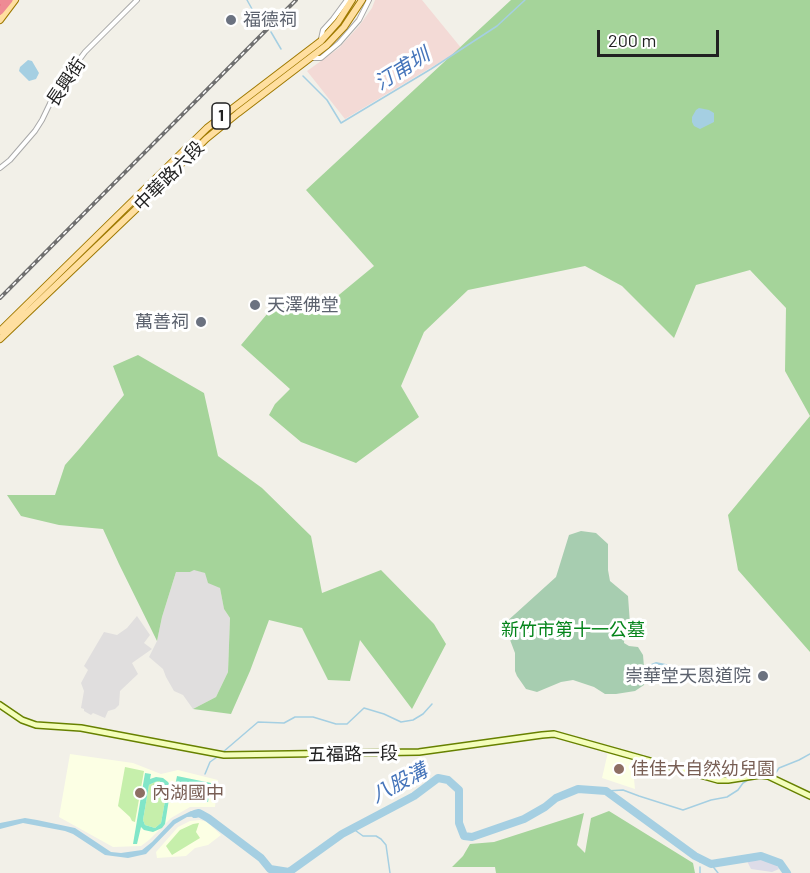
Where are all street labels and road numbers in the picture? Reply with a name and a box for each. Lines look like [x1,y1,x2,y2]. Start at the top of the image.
street label: 長興街 [42,54,90,110]
road number: 1 [212,103,230,129]
street label: 中華路六段 [130,137,208,215]
street label: 五福路一段 [308,742,398,766]

